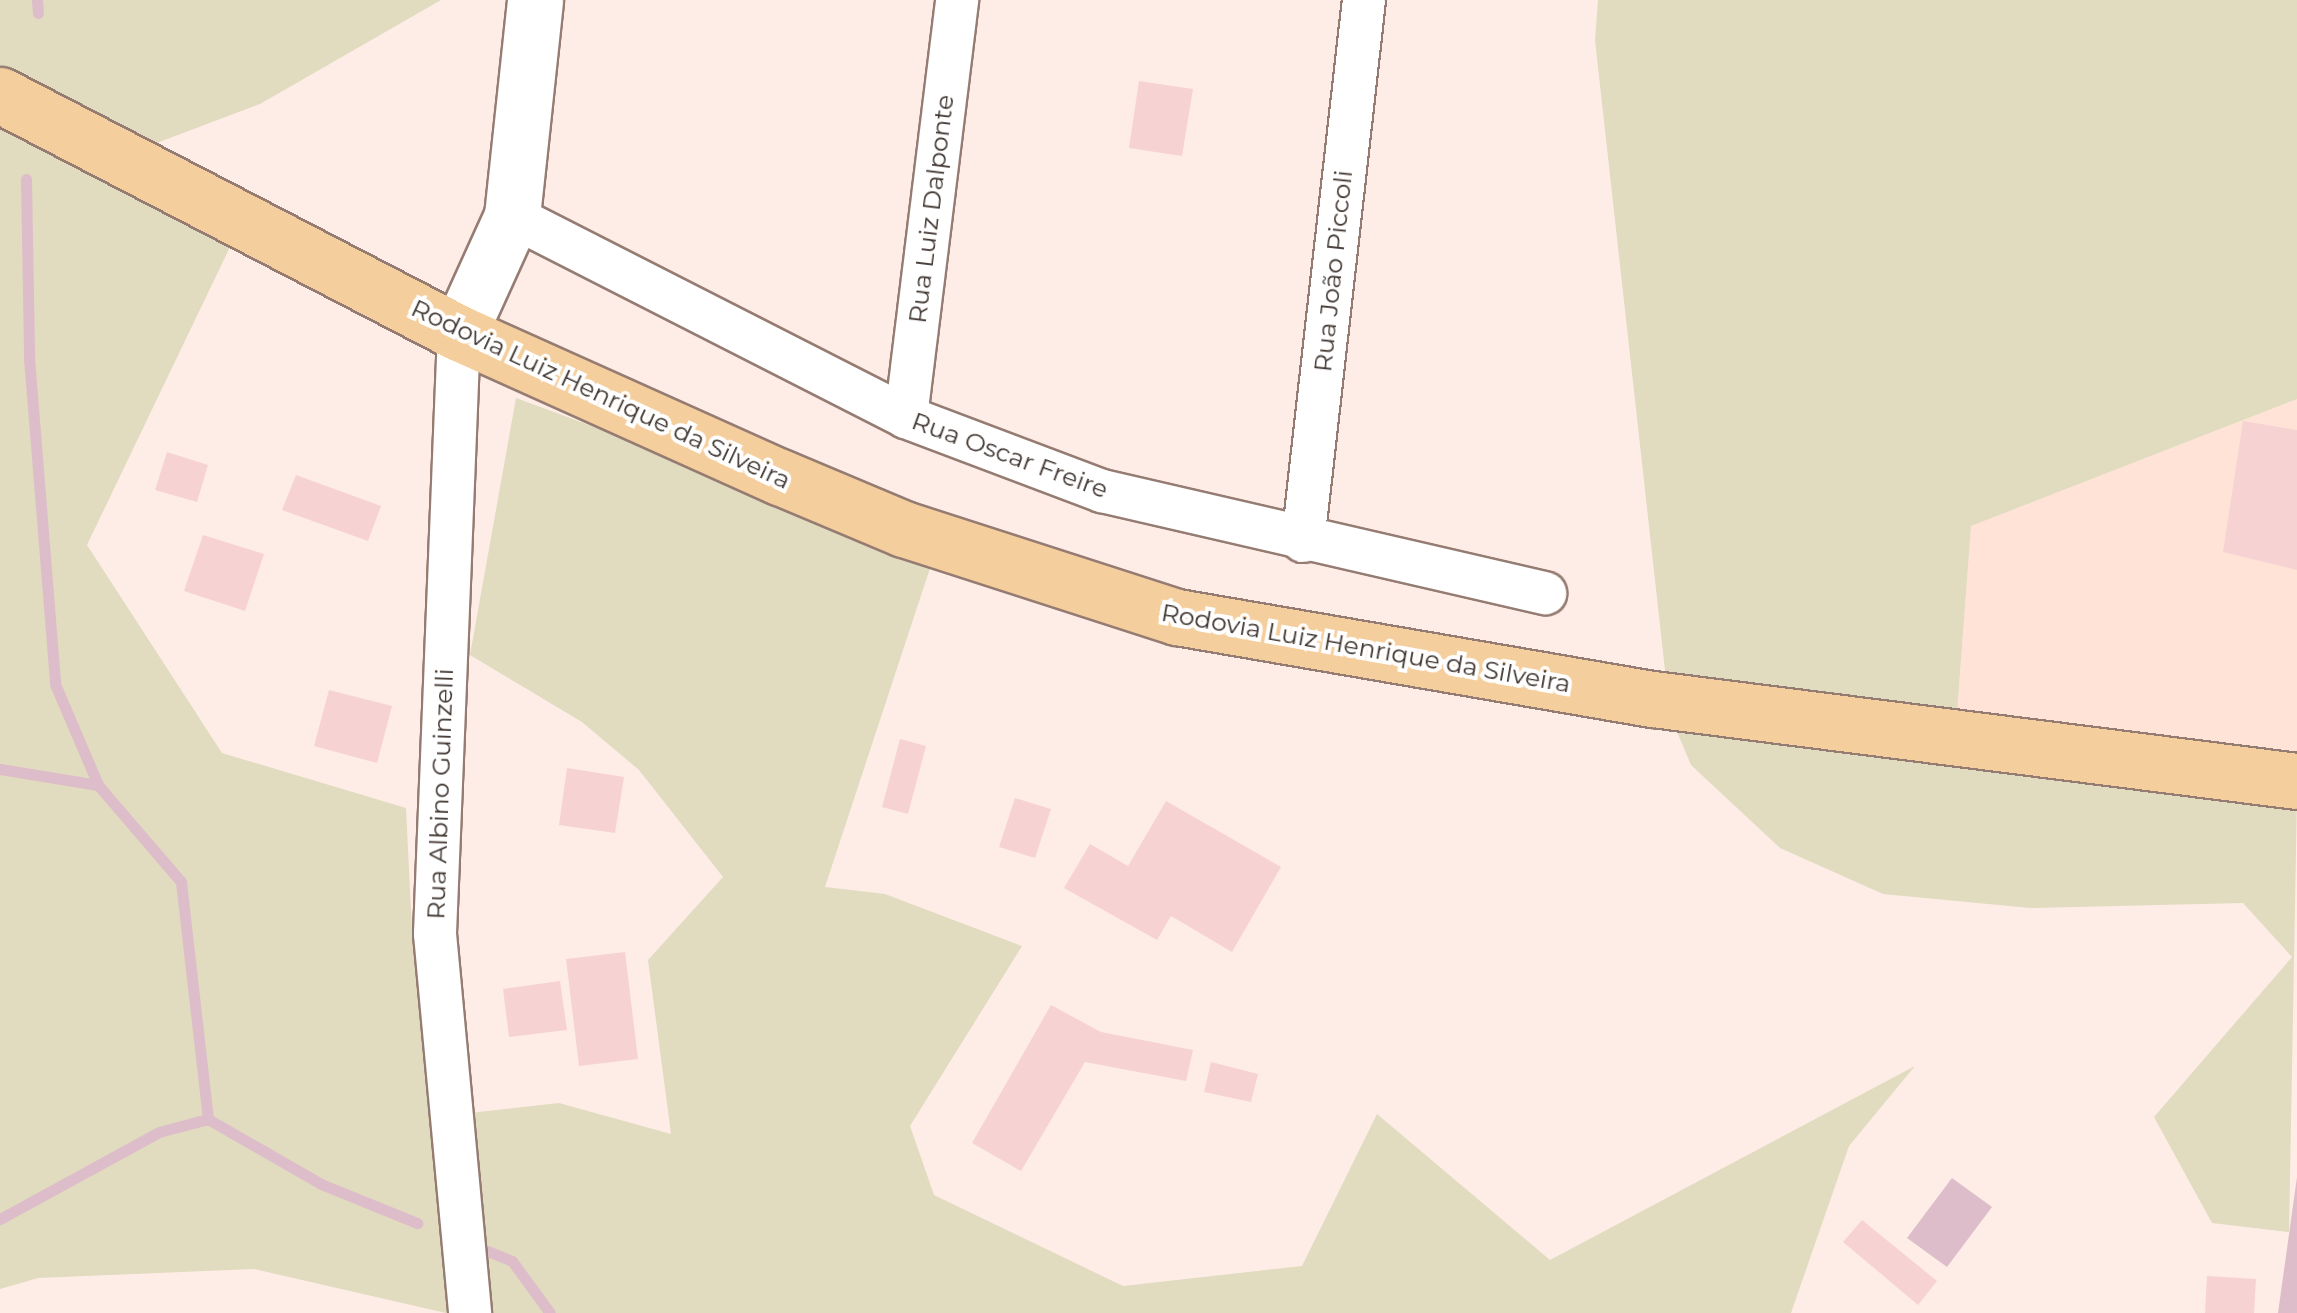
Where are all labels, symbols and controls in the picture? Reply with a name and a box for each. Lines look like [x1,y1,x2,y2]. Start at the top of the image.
street label: Rua Luiz Dalponte [902,93,960,325]
street label: Rua João Piccoli [1307,169,1359,373]
street label: Rodovia Luiz Henrique da Silveira [407,293,795,495]
street label: Rua Oscar Freire [908,406,1112,504]
street label: Rodovia Luiz Henrique da Silveira [1159,597,1573,699]
street label: Rua Albino Guinzelli [421,668,459,920]

